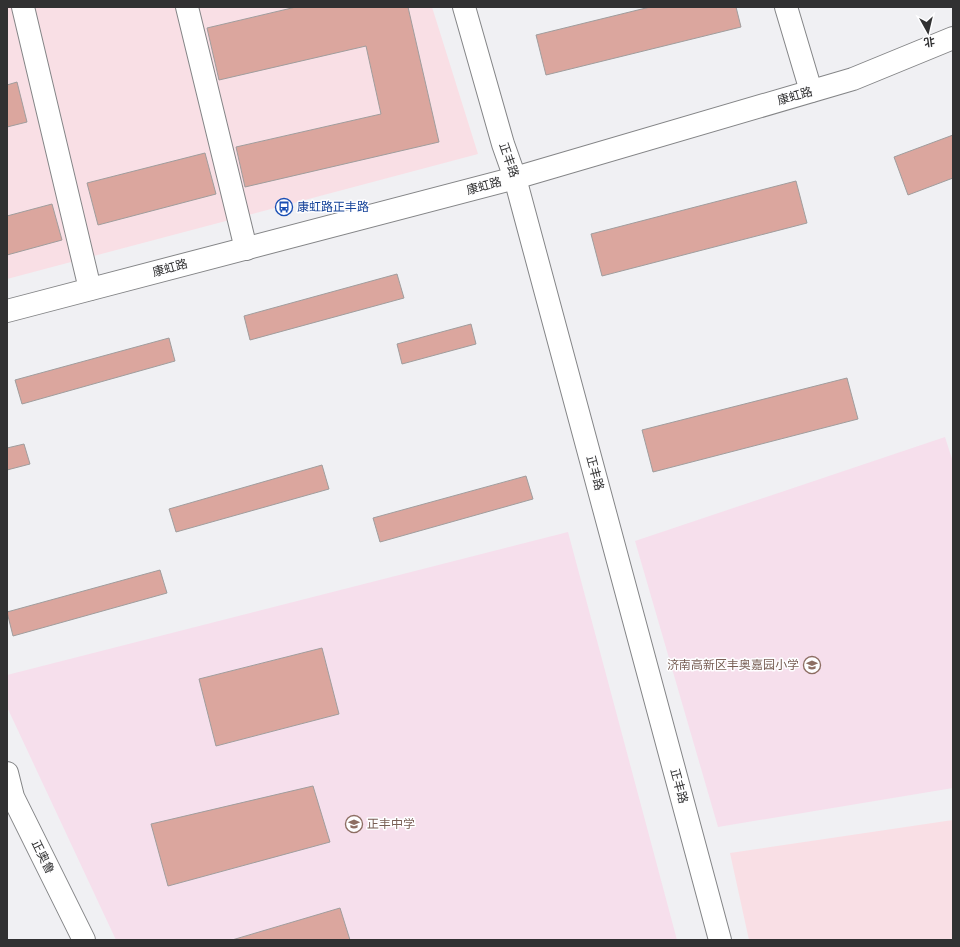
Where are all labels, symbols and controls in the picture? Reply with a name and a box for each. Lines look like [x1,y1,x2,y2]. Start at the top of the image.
north arrow [908,12,948,52]
text: 北 [923,34,936,50]
street label: 康虹路 [775,83,814,108]
street label: 正丰路 [497,140,522,179]
street label: 康虹路 [465,174,503,197]
bus stop icon: 康虹路正丰路 [274,197,294,217]
place label: 康虹路正丰路 [297,199,369,214]
street label: 康虹路 [151,256,189,279]
street label: 正丰路 [584,454,607,492]
school or university icon: 济南高新区丰奥嘉园小学 [802,655,822,675]
place label: 济南高新区丰奥嘉园小学 [667,657,799,672]
street label: 正丰路 [668,767,691,805]
school or university icon: 正丰中学 [344,814,364,834]
place label: 正丰中学 [367,816,415,831]
street label: 正奥鲁 [29,837,58,876]

